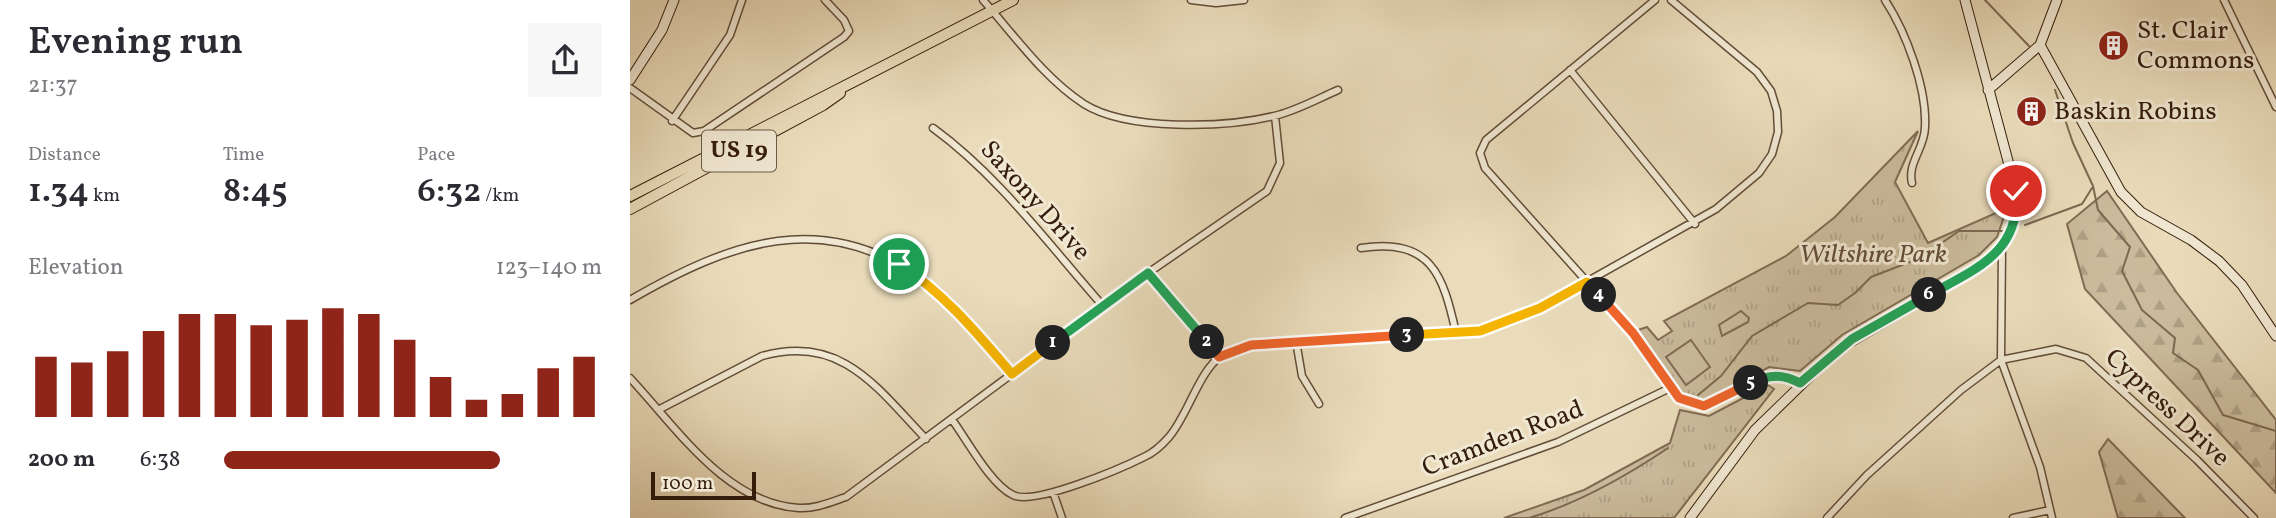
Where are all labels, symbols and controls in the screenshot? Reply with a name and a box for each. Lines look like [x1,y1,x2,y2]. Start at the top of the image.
place label: St. Clair Commons [2137,13,2254,79]
text: Evening run [28,17,243,70]
button: share [528,23,602,97]
building icon: St. Clair Commons [2097,29,2131,63]
text: 21:37 [28,70,78,102]
place label: Baskin Robins [2054,94,2217,130]
building icon: Baskin Robins [2014,95,2048,129]
road number: US 19 [702,131,776,172]
street label: Saxony Drive [971,133,1099,269]
text: Distance [28,142,101,168]
text: Time [223,142,264,168]
text: Pace [417,142,455,168]
pin [1986,161,2046,221]
text: 1.34 [28,168,89,216]
text: 8:45 [223,168,288,216]
text: 6:32 [417,168,482,216]
icon: check [1997,172,2035,210]
text: km [89,183,120,209]
text: /km [482,183,519,209]
pin [869,234,929,294]
park label: Wiltshire Park [1799,237,1947,273]
icon: arrive [880,245,918,283]
text: Elevation [28,252,124,284]
text: 123–140 m [496,252,602,284]
pin: 4 [1581,278,1616,312]
pin: 6 [1912,278,1946,312]
text: 4 [1593,281,1604,307]
text: 6 [1923,281,1934,307]
pin: 3 [1390,318,1424,352]
text: 3 [1402,321,1411,347]
pin: 2 [1190,324,1224,360]
pin: 1 [1036,326,1070,360]
text: 2 [1202,328,1211,354]
text: 1 [1049,329,1056,355]
street label: Cypress Drive [2097,341,2237,475]
pin: 5 [1734,366,1768,400]
text: 5 [1746,369,1755,395]
street label: Cramden Road [1417,392,1589,486]
text: 200 m [28,444,95,476]
text: 6:38 [140,444,181,476]
scale bar [651,469,756,501]
text: 100 m [662,471,713,497]

